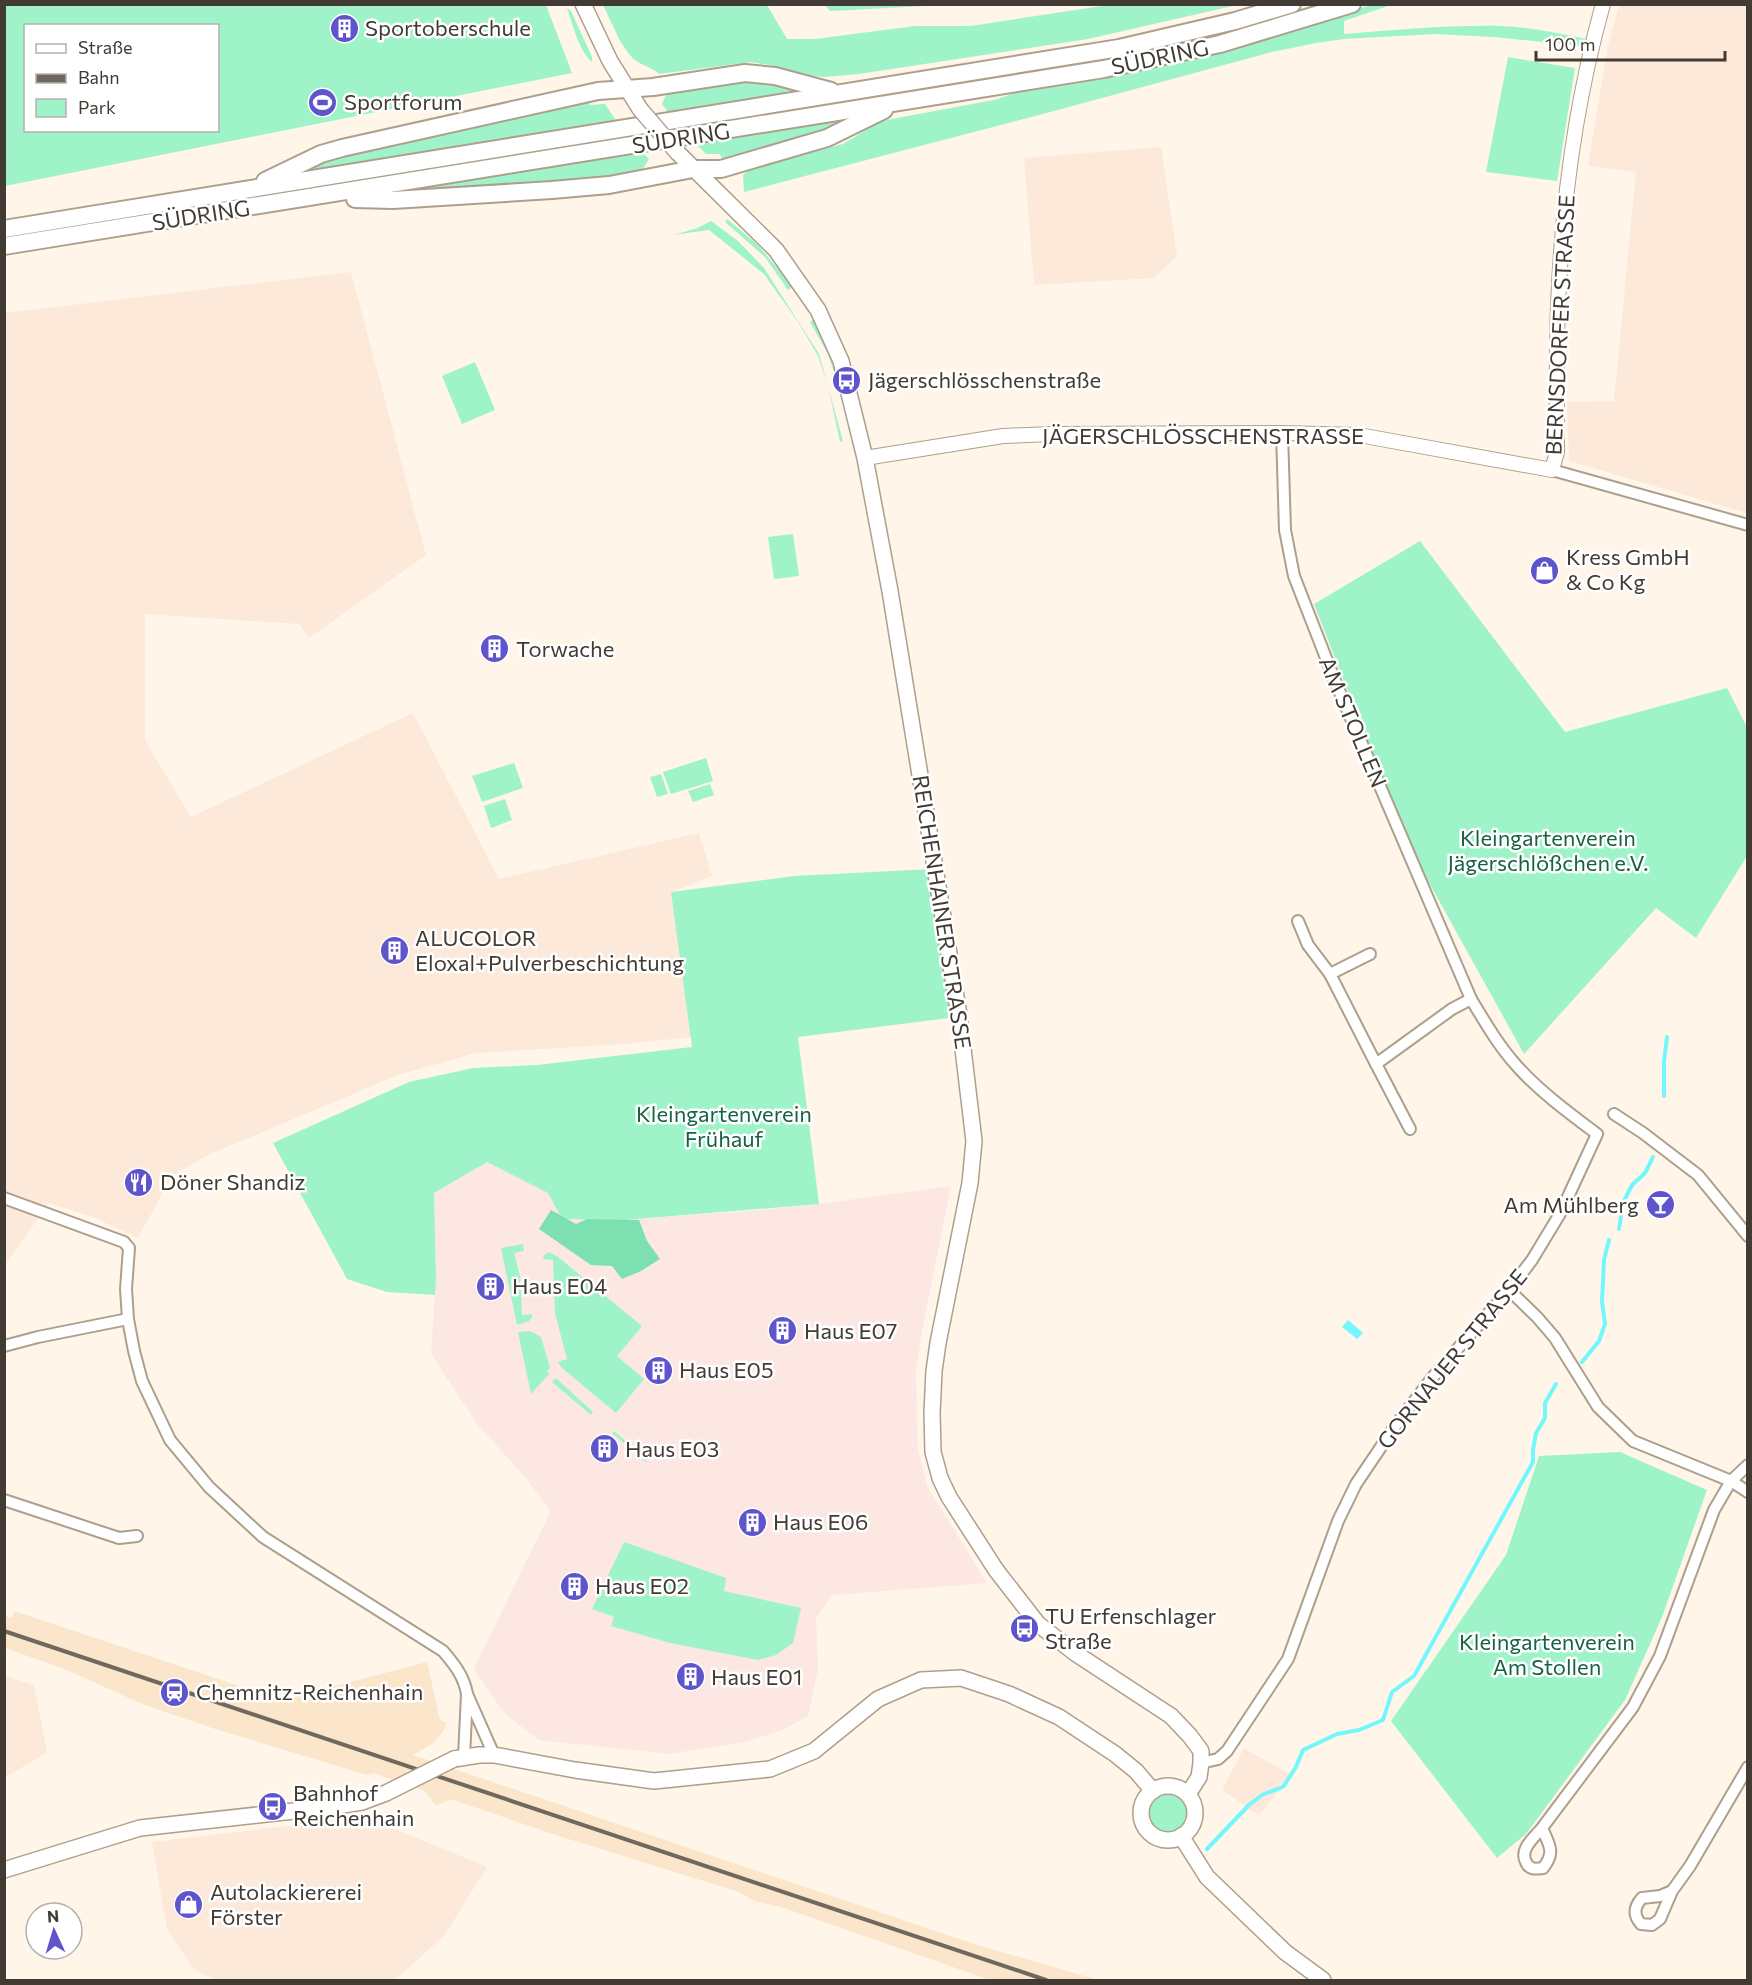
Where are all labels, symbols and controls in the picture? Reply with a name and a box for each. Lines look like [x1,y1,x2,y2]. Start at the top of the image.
building icon: Sportoberschule [328,12,360,44]
place label: Sportoberschule [365,14,531,41]
legend [24,24,219,132]
scale bar [1536,24,1725,62]
street label: SÜDRING [1109,33,1211,80]
text: 100 m [1545,33,1595,55]
text: Straße [78,36,133,58]
text: Bahn [78,66,120,88]
sports icon: Sportforum [307,86,339,118]
place label: Sportforum [344,88,462,115]
text: Park [78,96,116,118]
street label: SÜDRING [630,116,732,159]
street label: SÜDRING [150,193,252,236]
street label: BERNSDORFER STRASSE [1539,194,1580,456]
bus stop icon: Jägerschlösschenstraße [831,364,863,396]
place label: Jägerschlösschenstraße [868,366,1101,393]
street label: JÄGERSCHLÖSSCHENSTRASSE [1042,422,1364,449]
place label: Kress GmbH & Co Kg [1566,543,1690,595]
shop icon: Kress GmbH & Co Kg [1529,554,1561,586]
building icon: Torwache [479,633,511,665]
place label: Torwache [516,635,614,662]
street label: AM STOLLEN [1314,652,1393,791]
street label: REICHENHAINER STRASSE [907,773,977,1051]
park label: Kleingartenverein Jägerschlößchen e.V. [1447,824,1649,876]
place label: ALUCOLOR Eloxal+Pulverbeschichtung [415,924,684,976]
building icon: ALUCOLOR Eloxal+Pulverbeschichtung [378,935,410,967]
park label: Kleingartenverein Frühauf [636,1100,812,1152]
restaurant icon: Döner Shandiz [123,1166,155,1198]
place label: Döner Shandiz [160,1168,306,1195]
bar icon: Am Mühlberg [1644,1189,1676,1221]
place label: Am Mühlberg [1504,1191,1639,1218]
street label: GORNAUER STRASSE [1371,1263,1532,1454]
building icon: Haus E04 [475,1270,507,1302]
place label: Haus E04 [512,1272,607,1299]
building icon: Haus E07 [767,1315,799,1347]
place label: Haus E07 [804,1317,897,1344]
building icon: Haus E05 [642,1354,674,1386]
place label: Haus E05 [679,1356,774,1383]
building icon: Haus E03 [588,1433,620,1465]
place label: Haus E03 [625,1435,719,1462]
building icon: Haus E06 [736,1506,768,1538]
place label: Haus E06 [773,1508,868,1535]
building icon: Haus E02 [558,1570,590,1602]
place label: Haus E02 [595,1572,689,1599]
place label: TU Erfenschlager Straße [1045,1602,1216,1654]
bus stop icon: TU Erfenschlager Straße [1008,1613,1040,1645]
park label: Kleingartenverein Am Stollen [1459,1628,1635,1680]
building icon: Haus E01 [674,1661,706,1693]
place label: Haus E01 [711,1663,802,1690]
station icon: Chemnitz-Reichenhain [159,1676,191,1708]
place label: Chemnitz-Reichenhain [196,1678,423,1705]
place label: Bahnhof Reichenhain [293,1779,414,1831]
bus stop icon: Bahnhof Reichenhain [256,1790,288,1822]
place label: Autolackiererei Förster [210,1878,362,1930]
shop icon: Autolackiererei Förster [173,1889,205,1921]
north arrow [24,1901,84,1961]
text: N [46,1906,60,1925]

